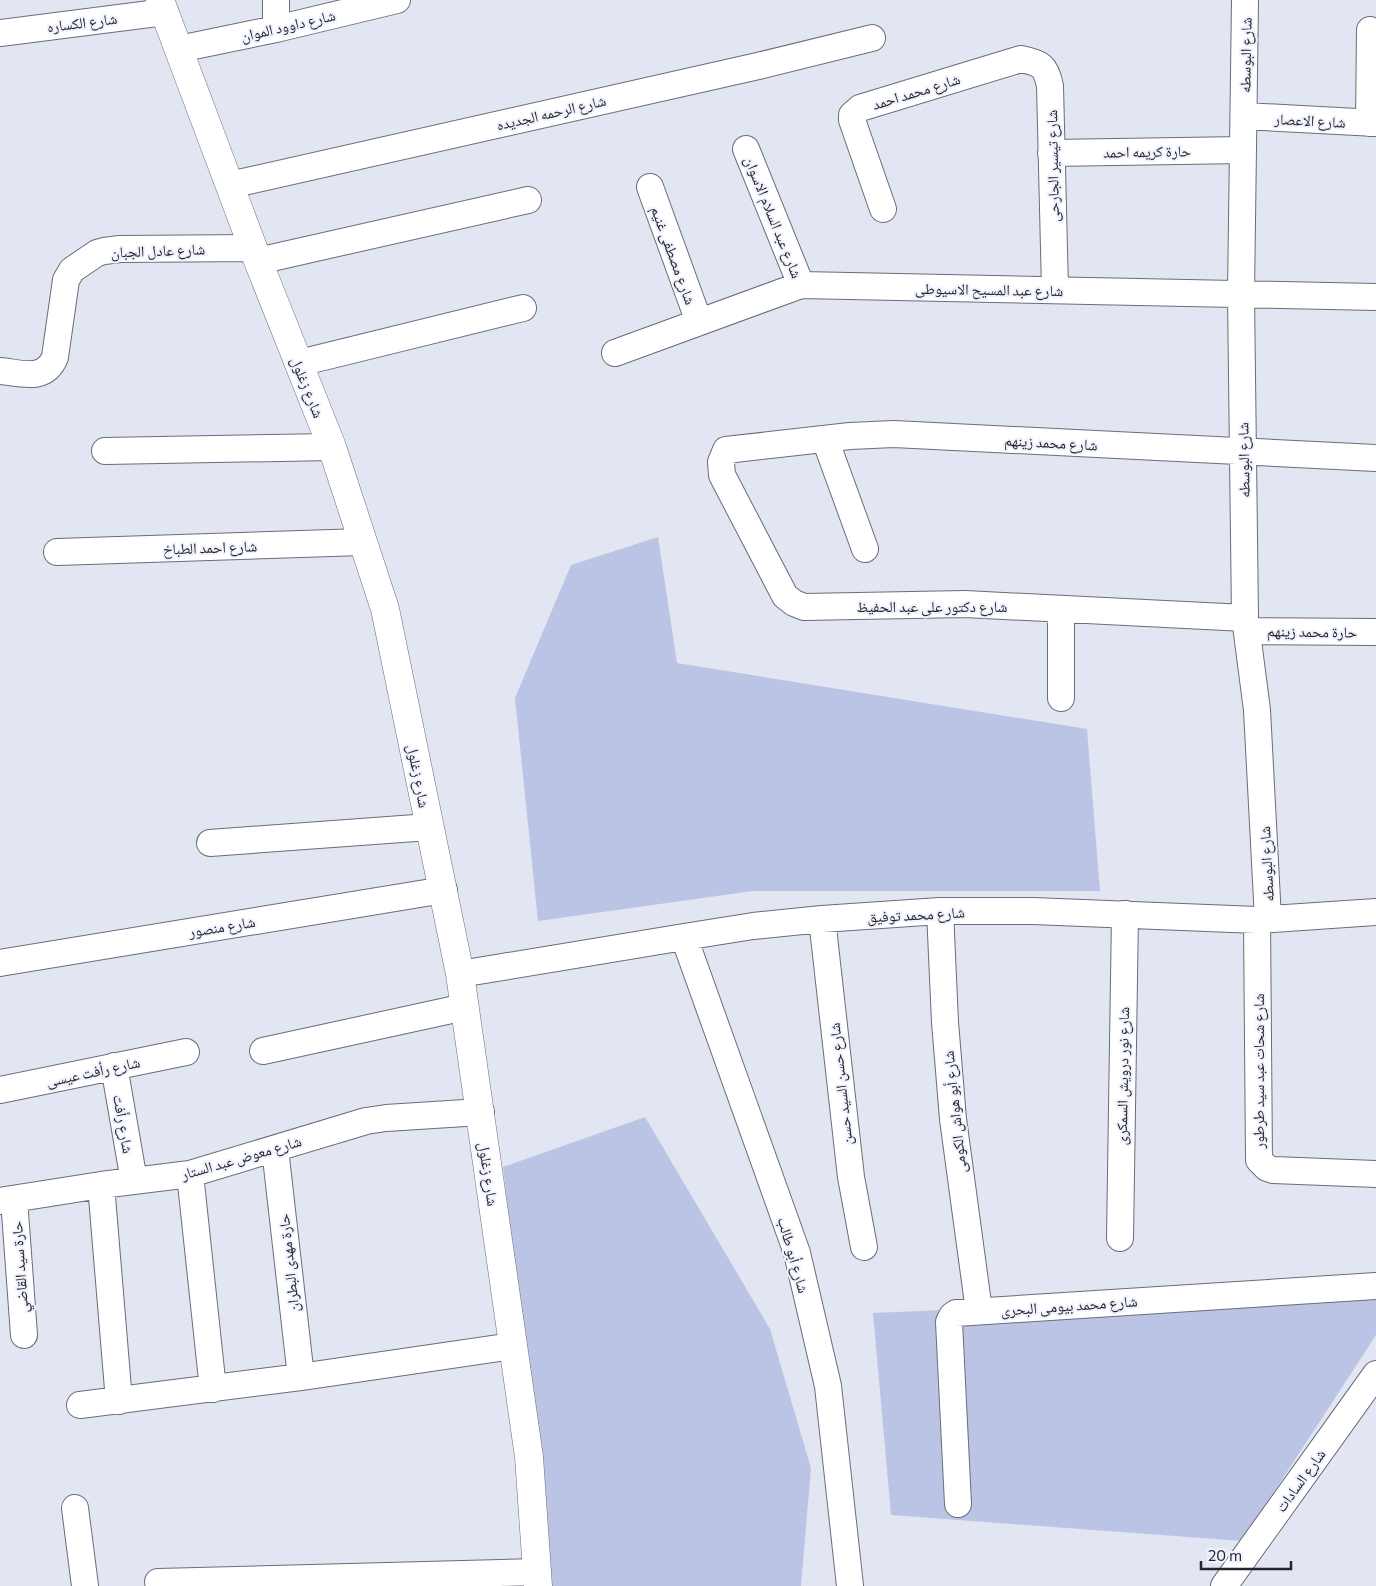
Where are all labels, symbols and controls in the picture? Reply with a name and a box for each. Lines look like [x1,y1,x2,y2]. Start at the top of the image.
street label: شارع داوود الموان [239,5,338,47]
street label: شارع الكساره [46,9,119,37]
street label: شارع البوسطه [1235,17,1257,93]
street label: شارع محمد احمد [870,69,963,115]
street label: شارع الرحمه الجديده [495,91,608,135]
street label: شارع الاعصار [1273,109,1346,133]
street label: شارع تيسير الجارحى [1042,110,1064,222]
street label: حارة كريمه احمد [1103,141,1192,162]
street label: شارع عبد السلام الاسوان [739,153,807,281]
street label: شارع مصطفى غنيم [646,203,700,308]
street label: شارع عادل الجبان [110,239,206,263]
street label: شارع عبد المسيح الاسيوطى [915,279,1063,301]
street label: شارع زغلول [286,354,328,421]
street label: شارع البوسطه [1233,422,1255,498]
street label: شارع محمد زينهم [1004,431,1098,455]
street label: شارع احمد الطباخ [162,536,258,560]
street label: شارع دكتور على عبد الحفيظ [857,597,1008,617]
street label: حارة محمد زينهم [1267,621,1358,643]
street label: شارع زغلول [402,743,434,810]
street label: شارع البوسطه [1255,826,1279,902]
street label: شارع محمد توفيق [867,902,966,928]
street label: شارع منصور [186,912,257,942]
street label: شارع شحات عبد سيد طرطور [1249,993,1269,1150]
street label: شارع نور درويش السمكرى [1112,1006,1134,1145]
street label: شارع حسن السيد حسن [825,1022,857,1146]
street label: شارع أبو هواش الكومى [939,1050,971,1174]
street label: شارع رأفت عيسى [44,1052,142,1092]
street label: شارع رأفت [108,1093,138,1155]
street label: شارع معوض عبد الستار [178,1131,304,1185]
street label: شارع زغلول [474,1141,502,1208]
street label: حارة مهدى البطران [274,1212,304,1313]
street label: شارع أبو طالب [773,1215,813,1296]
street label: حارة سيد القاضي [7,1220,35,1313]
street label: شارع محمد بيومى البحرى [1000,1291,1138,1321]
street label: شارع السادات [1271,1445,1330,1516]
scale bar [1201,1538,1291,1570]
text: 20 m [1208,1546,1242,1564]

